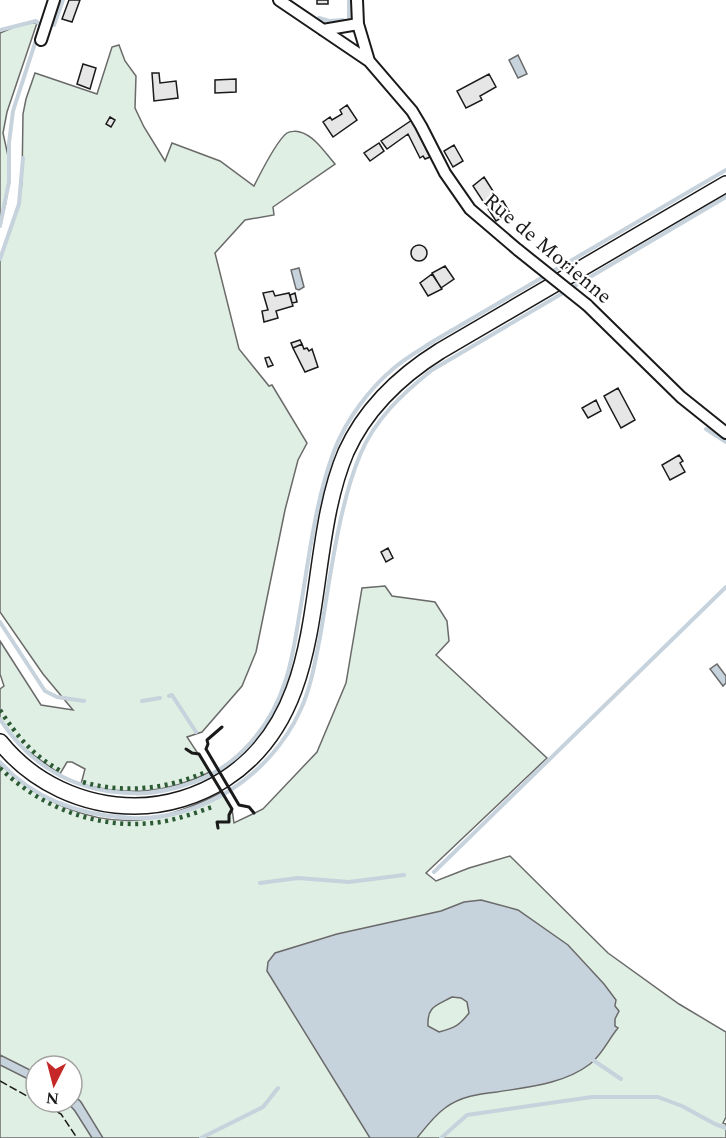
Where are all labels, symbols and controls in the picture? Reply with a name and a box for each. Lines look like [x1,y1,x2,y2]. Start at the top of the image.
street label: Rue de Morienne [476,185,619,312]
north arrow [24,1054,84,1114]
text: N [45,1085,60,1111]

